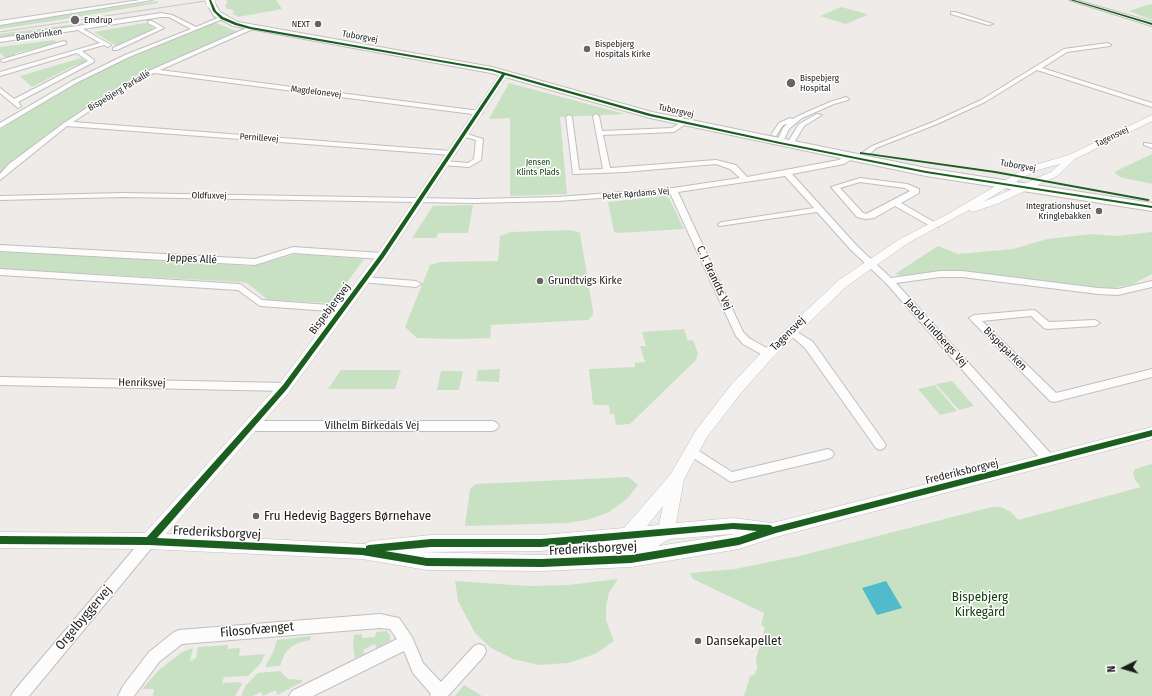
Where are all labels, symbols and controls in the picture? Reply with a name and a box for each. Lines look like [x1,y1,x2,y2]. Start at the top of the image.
marker: Emdrup [69,14,81,26]
place label: Emdrup [84,15,113,25]
place label: NEXT [292,19,310,29]
marker: NEXT [313,19,323,29]
street label: Banebrinken [15,26,63,44]
street label: Tuborgvej [341,29,379,45]
place label: Bispebjerg Hospitals Kirke [595,39,650,60]
marker: Bispebjerg Hospitals Kirke [582,44,592,54]
street label: Bispebjerg Parkallé [86,68,152,114]
place label: Bispebjerg Hospital [800,73,839,94]
marker: Bispebjerg Hospital [785,77,797,89]
street label: Magdelonevej [290,84,342,100]
street label: Tuborgvej [657,102,695,120]
street label: Tagensvej [1094,124,1130,150]
street label: Pernillevej [239,131,279,145]
park label: Jensen Klints Plads [516,157,560,178]
street label: Tuborgvej [999,158,1037,174]
street label: Peter Rørdams Vej [602,186,670,202]
street label: Oldfuxvej [191,190,227,202]
place label: Integrationshuset Kringlebakken [1026,201,1091,222]
marker: Integrationshuset Kringlebakken [1094,206,1104,216]
street label: C. J. Brandts Vej [693,244,735,312]
street label: Jeppes Allé [167,251,217,267]
place label: Grundtvigs Kirke [548,274,622,288]
marker: Grundtvigs Kirke [535,276,545,286]
street label: Bispebjergvej [306,281,354,337]
street label: Jacob Lindbergs Vej [902,296,970,370]
street label: Tagensvej [768,314,808,354]
street label: Bispeparken [981,325,1029,373]
street label: Henriksvej [118,376,166,390]
street label: Vilhelm Birkedals Vej [325,419,419,433]
street label: Frederiksborgvej [924,457,1000,487]
place label: Fru Hedevig Baggers Børnehave [264,508,431,524]
marker: Fru Hedevig Baggers Børnehave [251,511,261,521]
street label: Frederiksborgvej [173,523,261,543]
street label: Frederiksborgvej [549,539,637,559]
street label: Orgelbyggervej [53,583,115,653]
park label: Bispebjerg Kirkegård [952,589,1008,620]
street label: Filosofvænget [219,619,295,641]
place label: Dansekapellet [706,633,782,649]
marker: Dansekapellet [693,636,703,646]
north arrow [1104,648,1144,688]
text: N [1105,665,1118,673]

